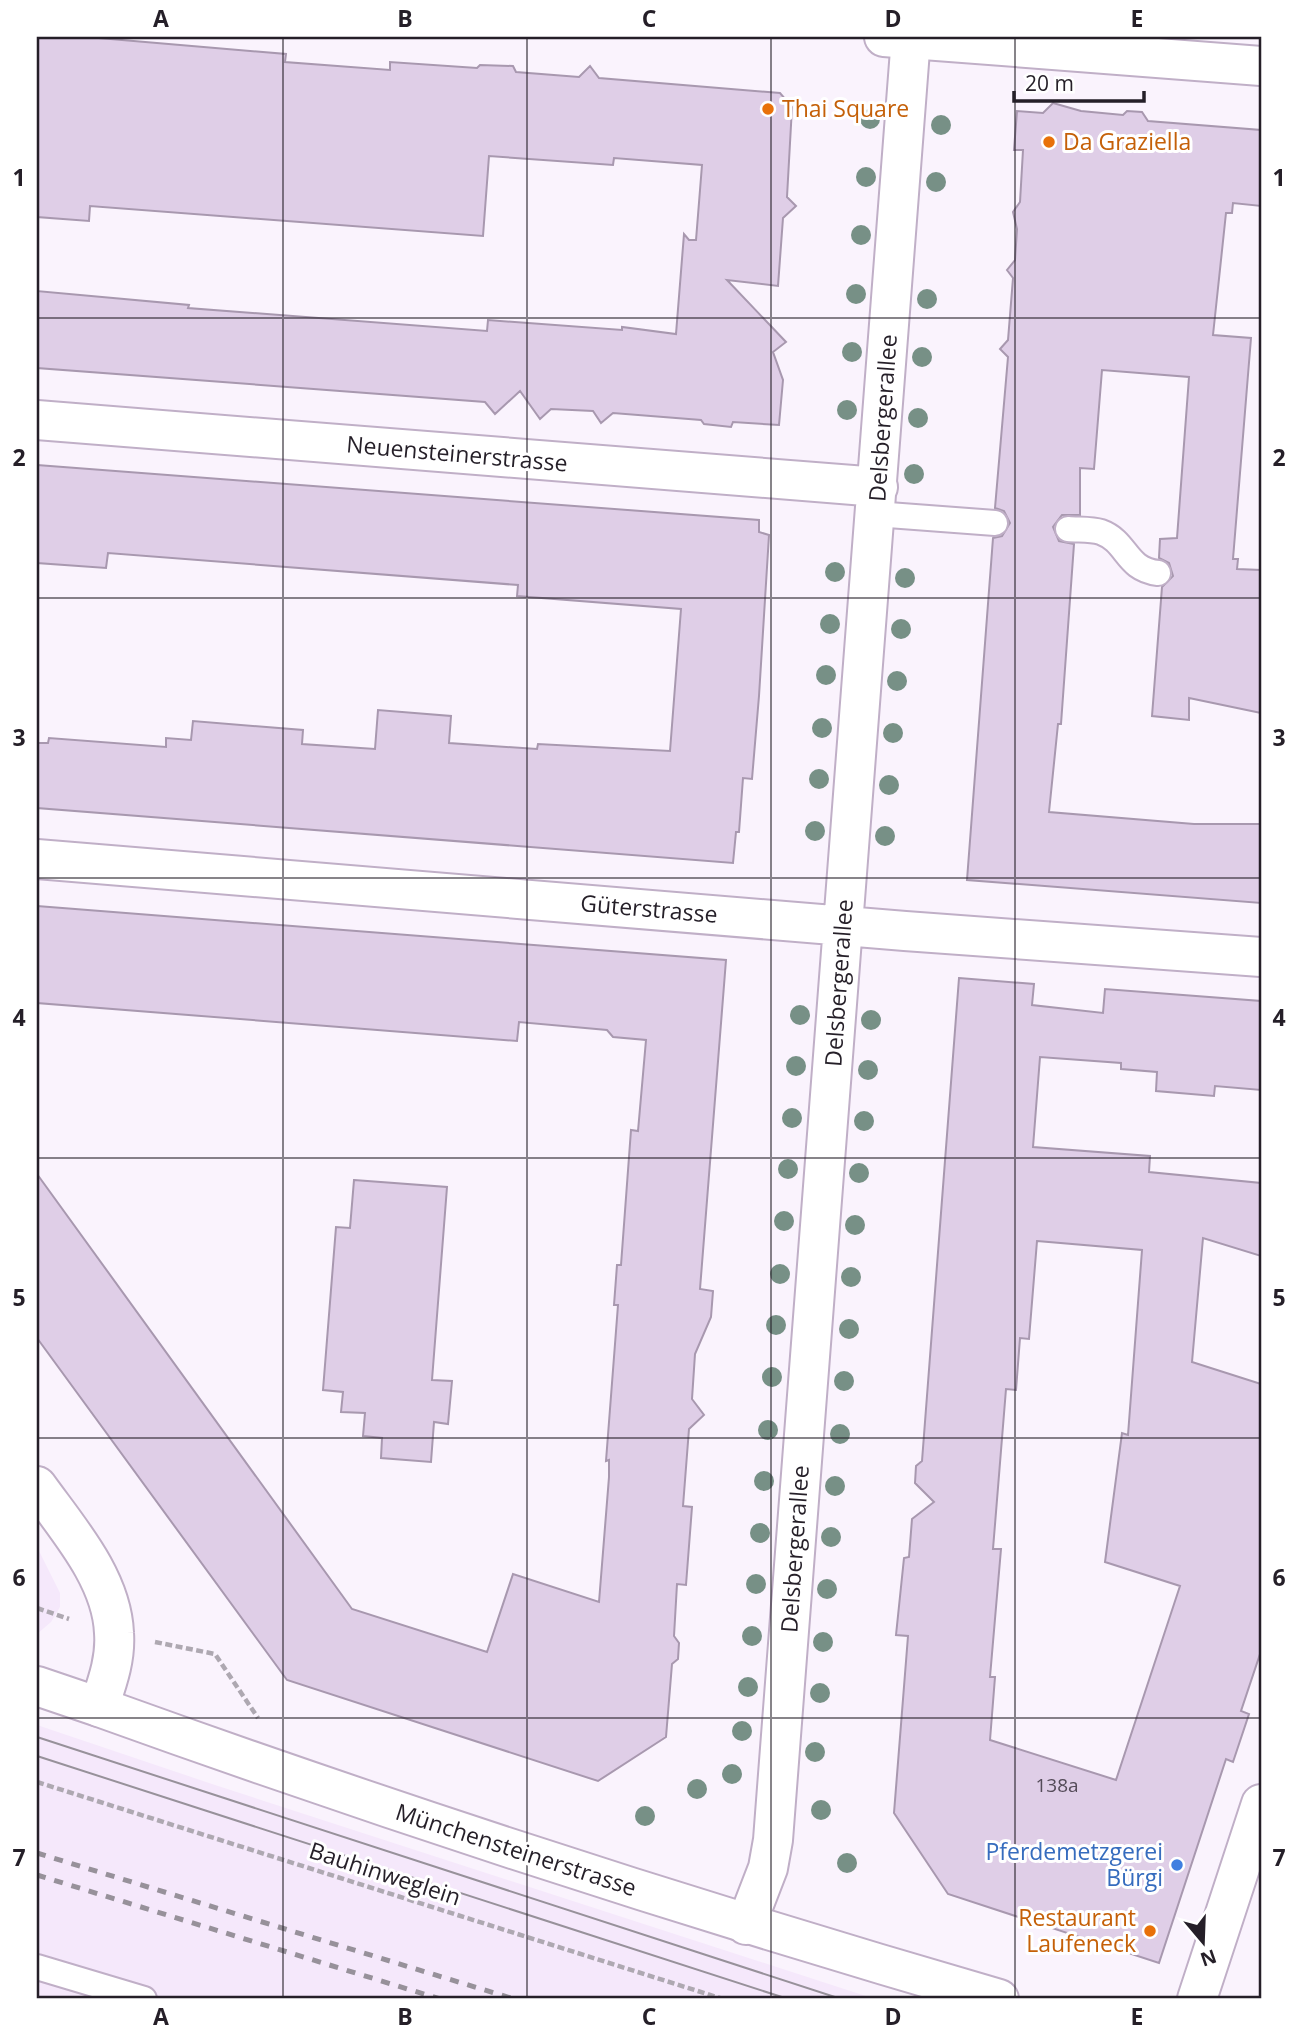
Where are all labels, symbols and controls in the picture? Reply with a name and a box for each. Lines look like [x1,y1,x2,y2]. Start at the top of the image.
text: A [153,2,169,34]
text: B [397,2,413,34]
text: C [642,2,656,34]
text: D [884,2,902,34]
text: E [1131,2,1143,34]
scale bar [1014,60,1144,104]
text: 20 m [1025,69,1074,97]
place label: Thai Square [782,92,909,124]
marker: Thai Square [760,101,776,117]
place label: Da Graziella [1063,125,1191,157]
marker: Da Graziella [1041,134,1057,150]
text: 1 [12,161,26,193]
text: 1 [1272,161,1286,193]
street label: Delsbergerallee [860,333,904,503]
street label: Neuensteinerstrasse [345,427,569,479]
text: 2 [12,441,26,473]
text: 2 [1272,441,1286,473]
text: 3 [12,721,26,753]
text: 3 [1272,721,1286,753]
street label: Güterstrasse [579,886,719,930]
street label: Delsbergerallee [816,898,860,1068]
text: 4 [12,1001,26,1033]
text: 4 [1272,1001,1286,1033]
text: 5 [12,1281,26,1313]
text: 5 [1272,1281,1286,1313]
street label: Delsbergerallee [772,1464,816,1634]
text: 6 [12,1561,26,1593]
text: 6 [1272,1561,1286,1593]
house number: 138a [1035,1772,1079,1798]
street label: Münchensteinerstrasse [392,1795,641,1903]
street label: Bauhinweglein [305,1833,465,1913]
place label: Pferdemetzgerei Bürgi [985,1835,1163,1893]
text: 7 [12,1841,26,1873]
text: 7 [1272,1841,1286,1873]
marker: Pferdemetzgerei Bürgi [1169,1857,1185,1873]
place label: Restaurant Laufeneck [1018,1901,1136,1959]
north arrow [1168,1906,1238,1976]
marker: Restaurant Laufeneck [1142,1923,1158,1939]
text: N [1197,1943,1220,1973]
text: A [153,2000,169,2032]
text: B [397,2000,413,2032]
text: C [642,2000,656,2032]
text: D [884,2000,902,2032]
text: E [1131,2000,1143,2032]

